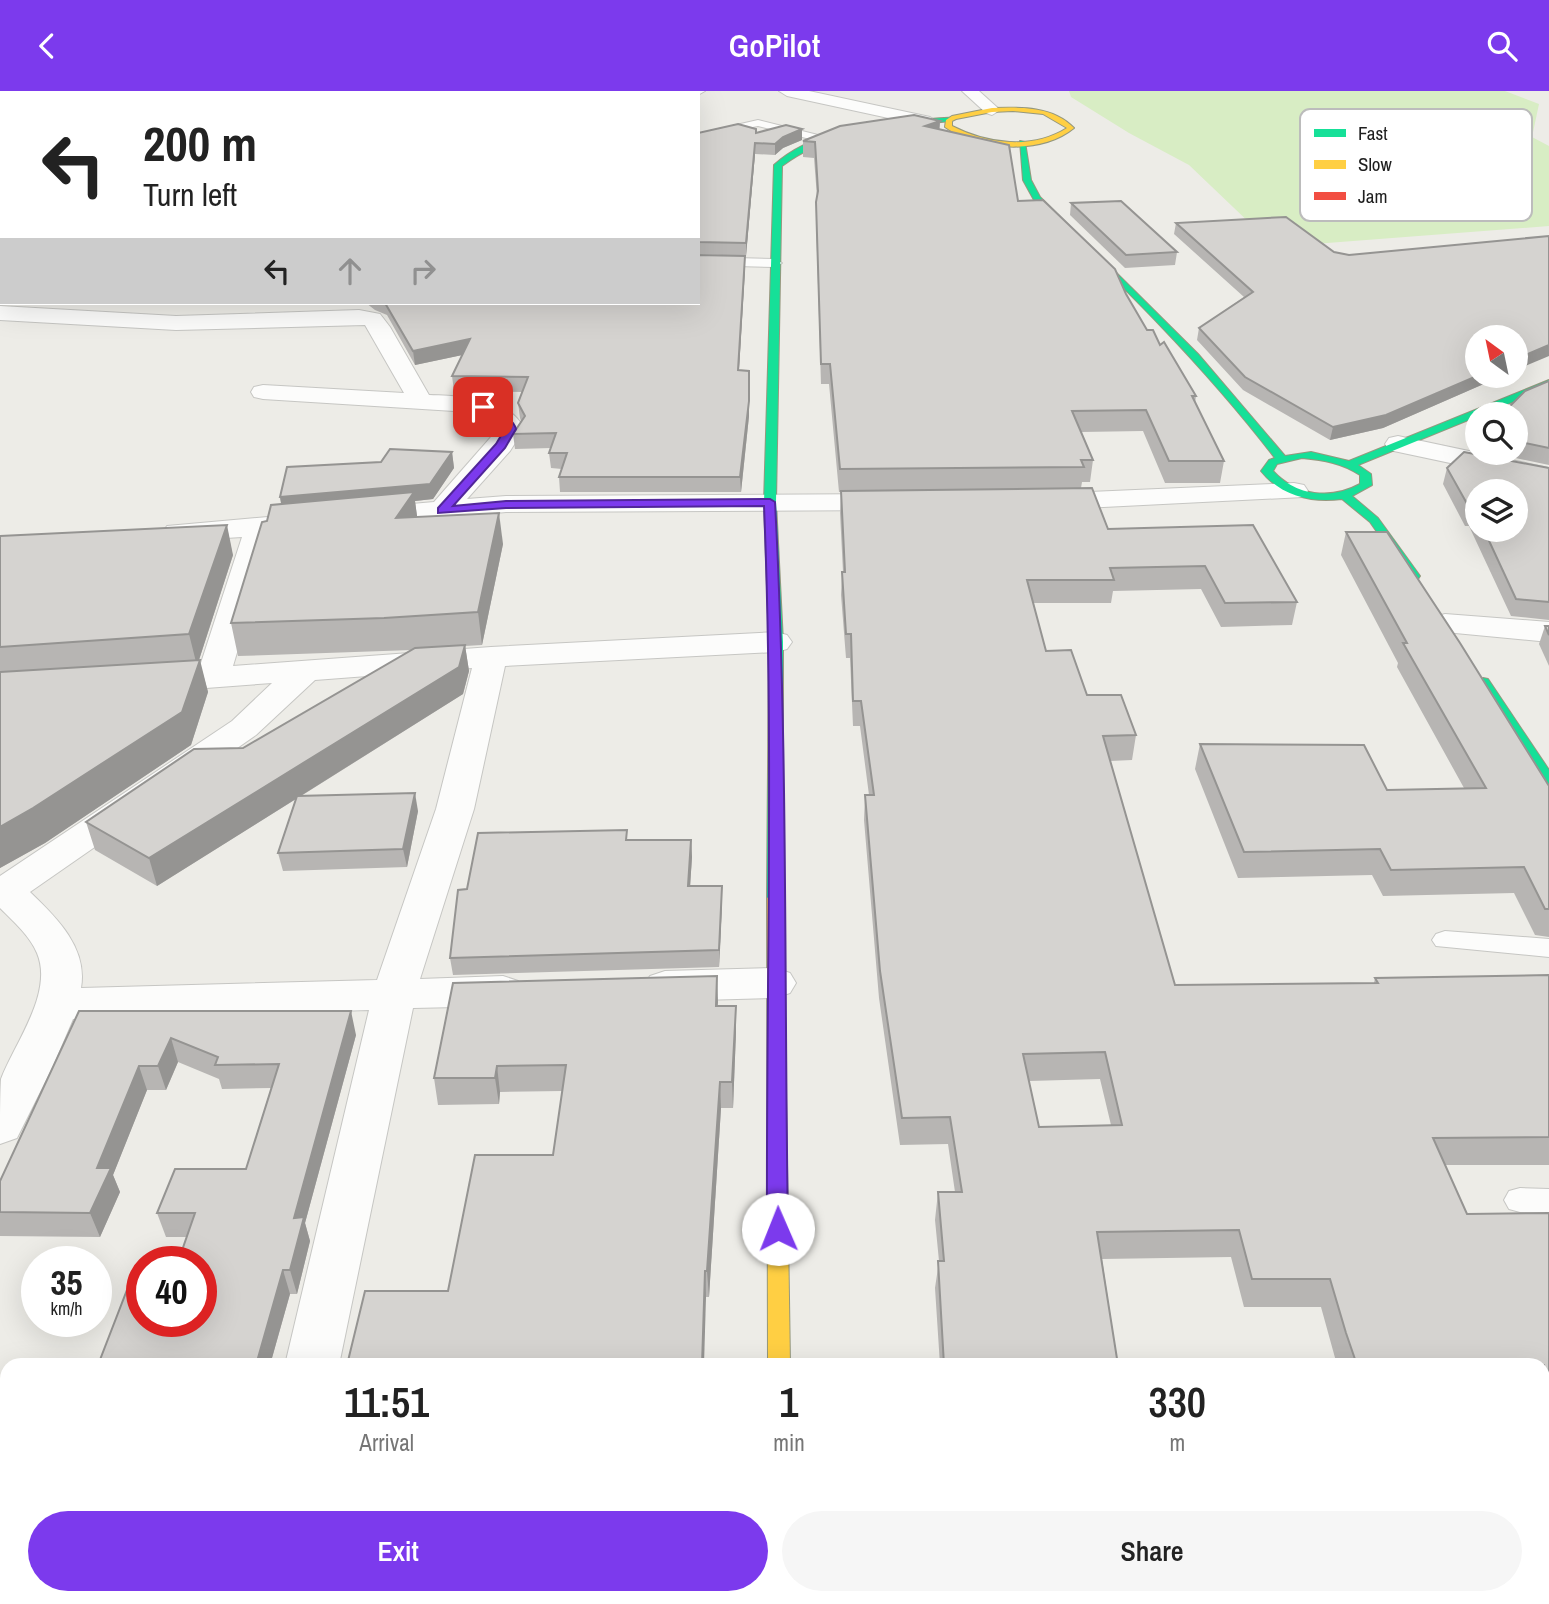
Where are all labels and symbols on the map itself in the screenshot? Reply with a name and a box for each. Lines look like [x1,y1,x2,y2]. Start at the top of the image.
legend [1300,109,1532,221]
text: Fast [1358,120,1388,146]
text: Slow [1358,151,1393,177]
text: Jam [1358,183,1387,209]
north arrow [1465,325,1528,389]
pin [453,377,513,437]
position arrow [741,1192,815,1266]
speed limit sign: 40 [126,1246,217,1337]

